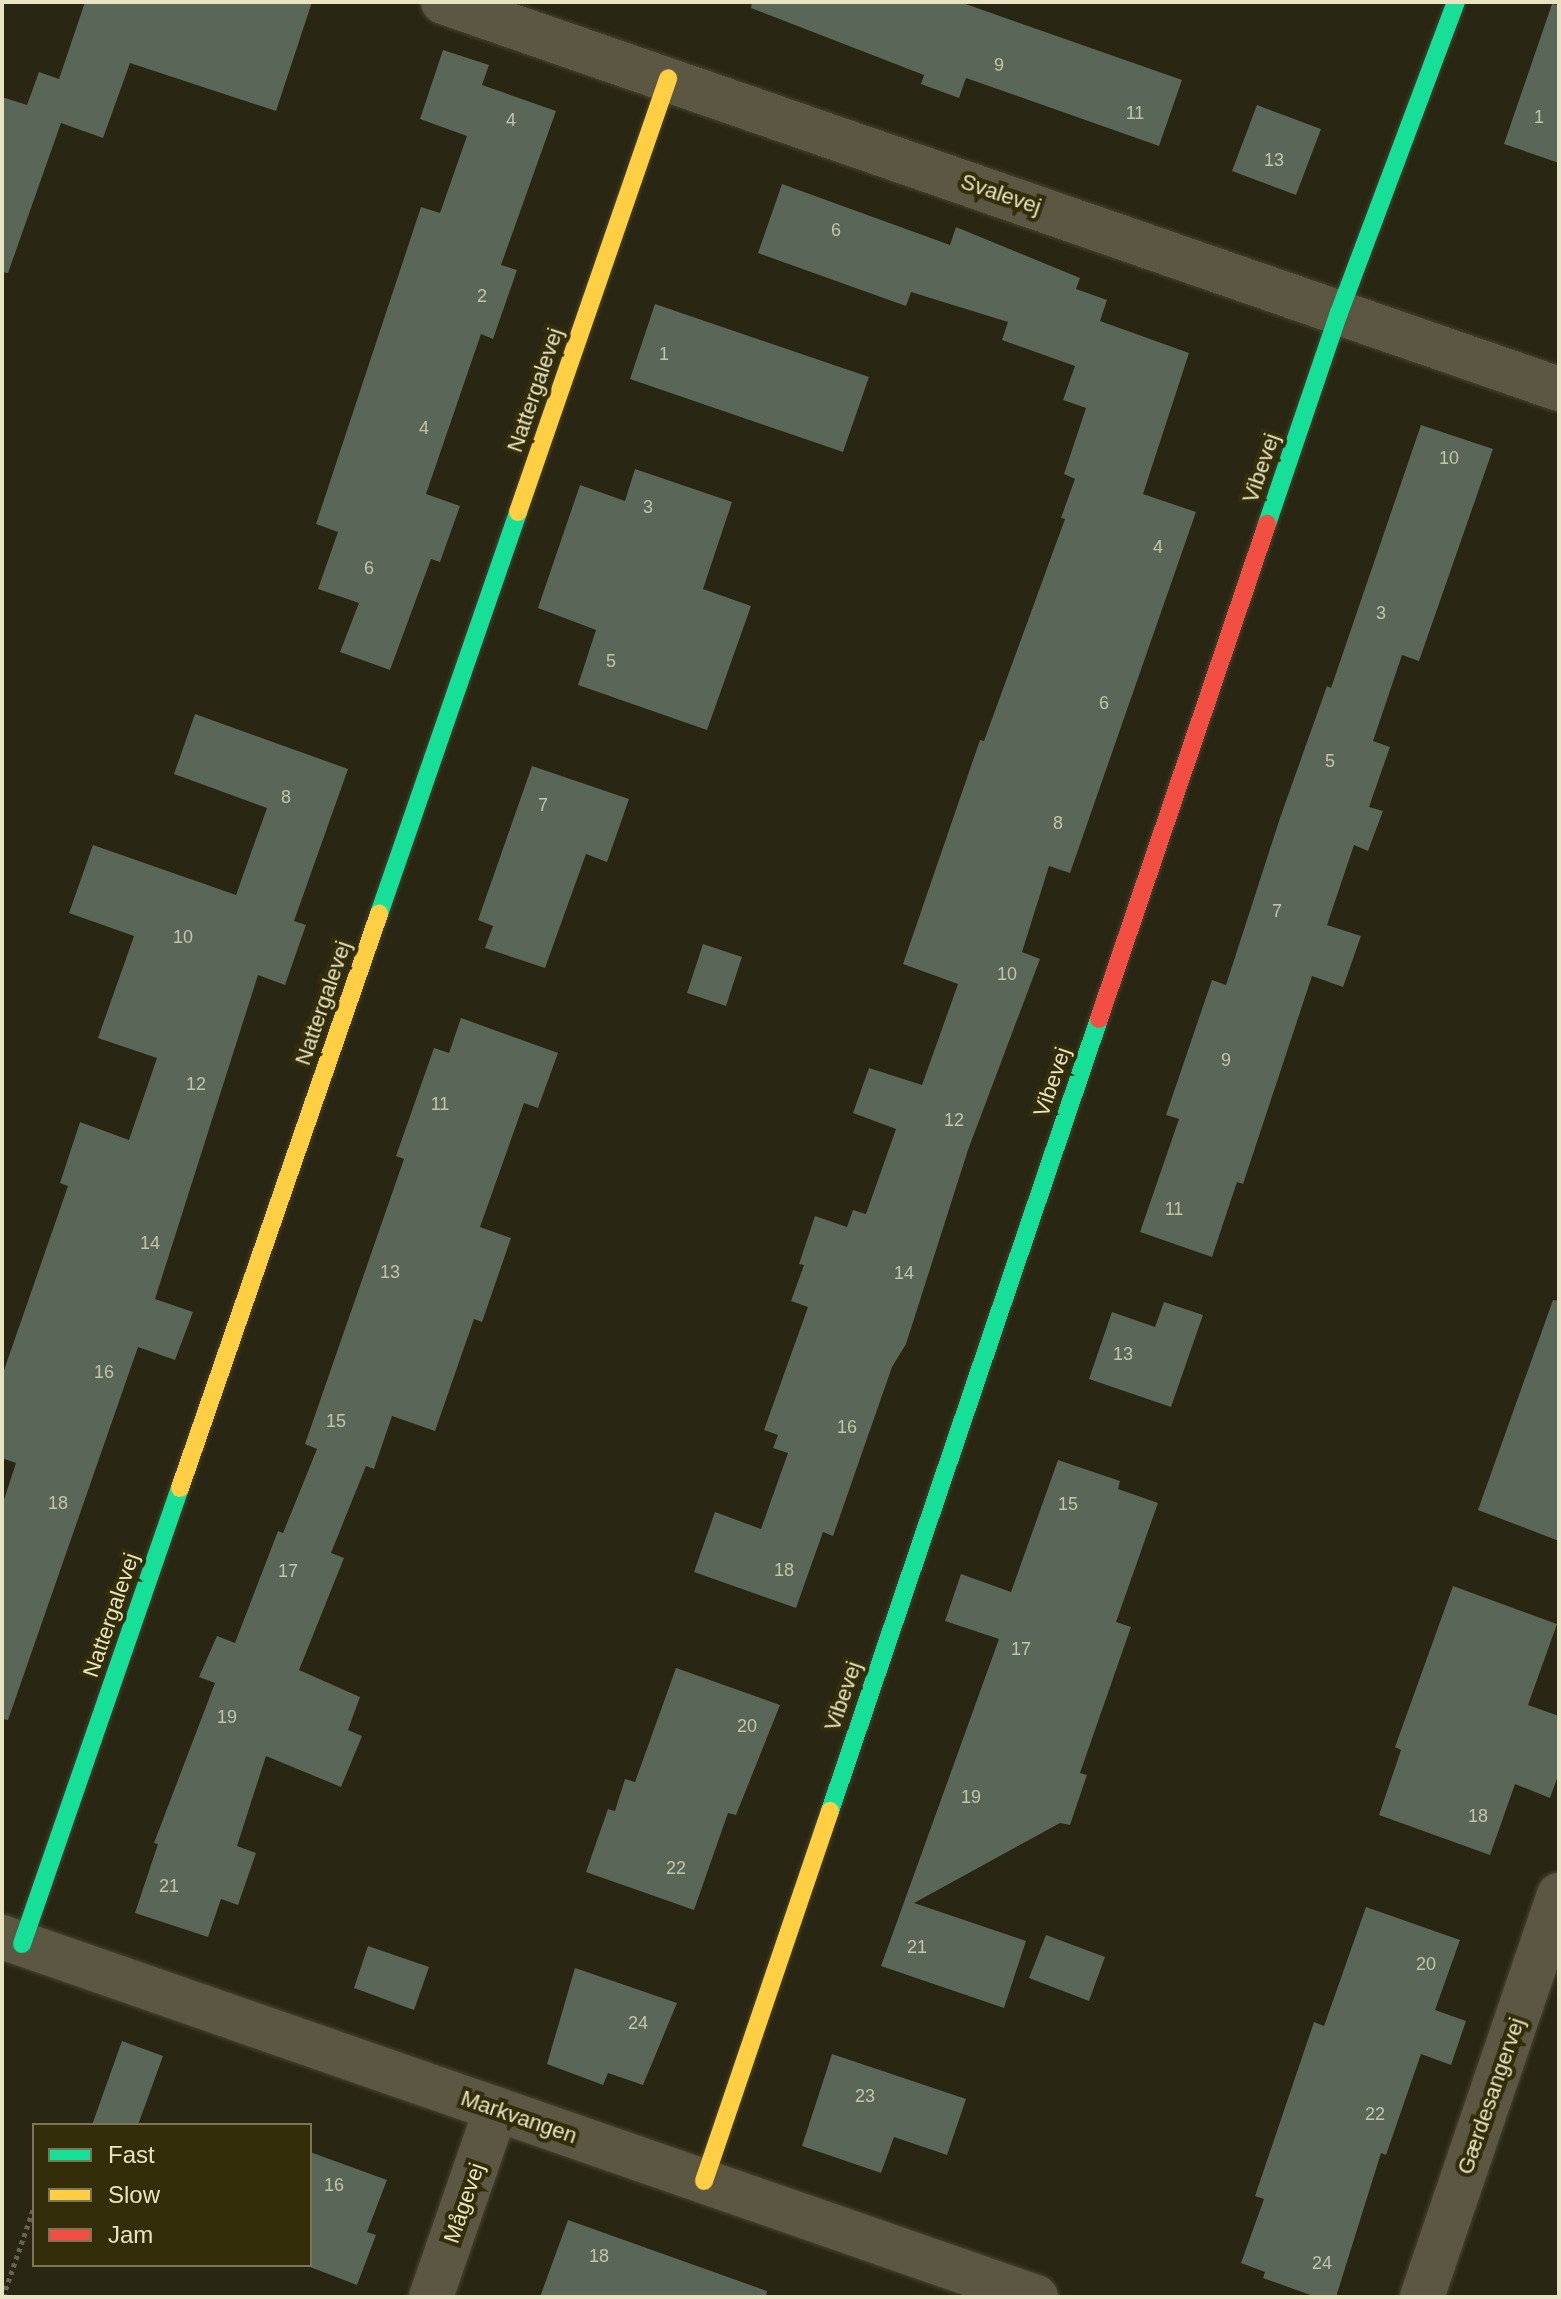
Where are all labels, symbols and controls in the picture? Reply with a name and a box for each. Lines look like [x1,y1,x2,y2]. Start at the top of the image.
house number: 9 [994,54,1004,76]
house number: 11 [1126,102,1144,124]
house number: 1 [1534,106,1544,128]
house number: 4 [506,109,516,131]
house number: 13 [1264,149,1284,171]
street label: Svalevej [957,168,1045,220]
house number: 6 [831,219,841,241]
house number: 2 [477,285,487,307]
street label: Nattergalevej [501,324,569,456]
house number: 1 [659,343,669,365]
house number: 4 [419,417,429,439]
street label: Vibevej [1237,430,1285,506]
house number: 10 [1439,447,1459,469]
house number: 3 [643,496,653,518]
house number: 4 [1153,536,1163,558]
house number: 6 [364,557,374,579]
house number: 3 [1376,602,1386,624]
house number: 5 [606,650,616,672]
house number: 6 [1099,692,1109,714]
house number: 5 [1325,750,1335,772]
house number: 8 [281,786,291,808]
house number: 7 [538,794,548,816]
house number: 8 [1053,812,1063,834]
house number: 7 [1272,900,1282,922]
house number: 10 [173,926,193,948]
street label: Nattergalevej [289,937,357,1069]
house number: 10 [997,963,1017,985]
street label: Vibevej [1028,1044,1076,1120]
house number: 9 [1221,1049,1231,1071]
house number: 12 [186,1073,206,1095]
house number: 11 [431,1093,449,1115]
house number: 12 [944,1109,964,1131]
house number: 11 [1165,1198,1183,1220]
house number: 14 [140,1232,160,1254]
house number: 13 [380,1261,400,1283]
house number: 14 [894,1262,914,1284]
house number: 13 [1113,1343,1133,1365]
house number: 16 [94,1361,114,1383]
house number: 15 [326,1410,346,1432]
house number: 16 [837,1416,857,1438]
house number: 18 [48,1492,68,1514]
house number: 15 [1058,1493,1078,1515]
street label: Nattergalevej [77,1549,145,1681]
house number: 18 [774,1559,794,1581]
house number: 17 [278,1560,298,1582]
house number: 17 [1011,1638,1031,1660]
street label: Vibevej [819,1658,867,1734]
house number: 19 [217,1706,237,1728]
house number: 20 [737,1715,757,1737]
house number: 19 [961,1786,981,1808]
house number: 18 [1468,1805,1488,1827]
house number: 22 [666,1857,686,1879]
house number: 21 [159,1875,179,1897]
house number: 21 [907,1936,927,1958]
house number: 20 [1416,1953,1436,1975]
house number: 24 [628,2012,648,2034]
street label: Gærdesangervej [1452,2014,1530,2178]
street label: Markvangen [457,2085,581,2149]
house number: 23 [855,2085,875,2107]
house number: 22 [1365,2103,1385,2125]
legend [32,2123,312,2267]
text: Fast [108,2141,155,2168]
street label: Mågevej [438,2159,490,2247]
house number: 16 [324,2174,344,2196]
text: Slow [108,2181,160,2208]
text: Jam [108,2221,153,2248]
house number: 18 [589,2245,609,2267]
house number: 24 [1312,2252,1332,2274]

